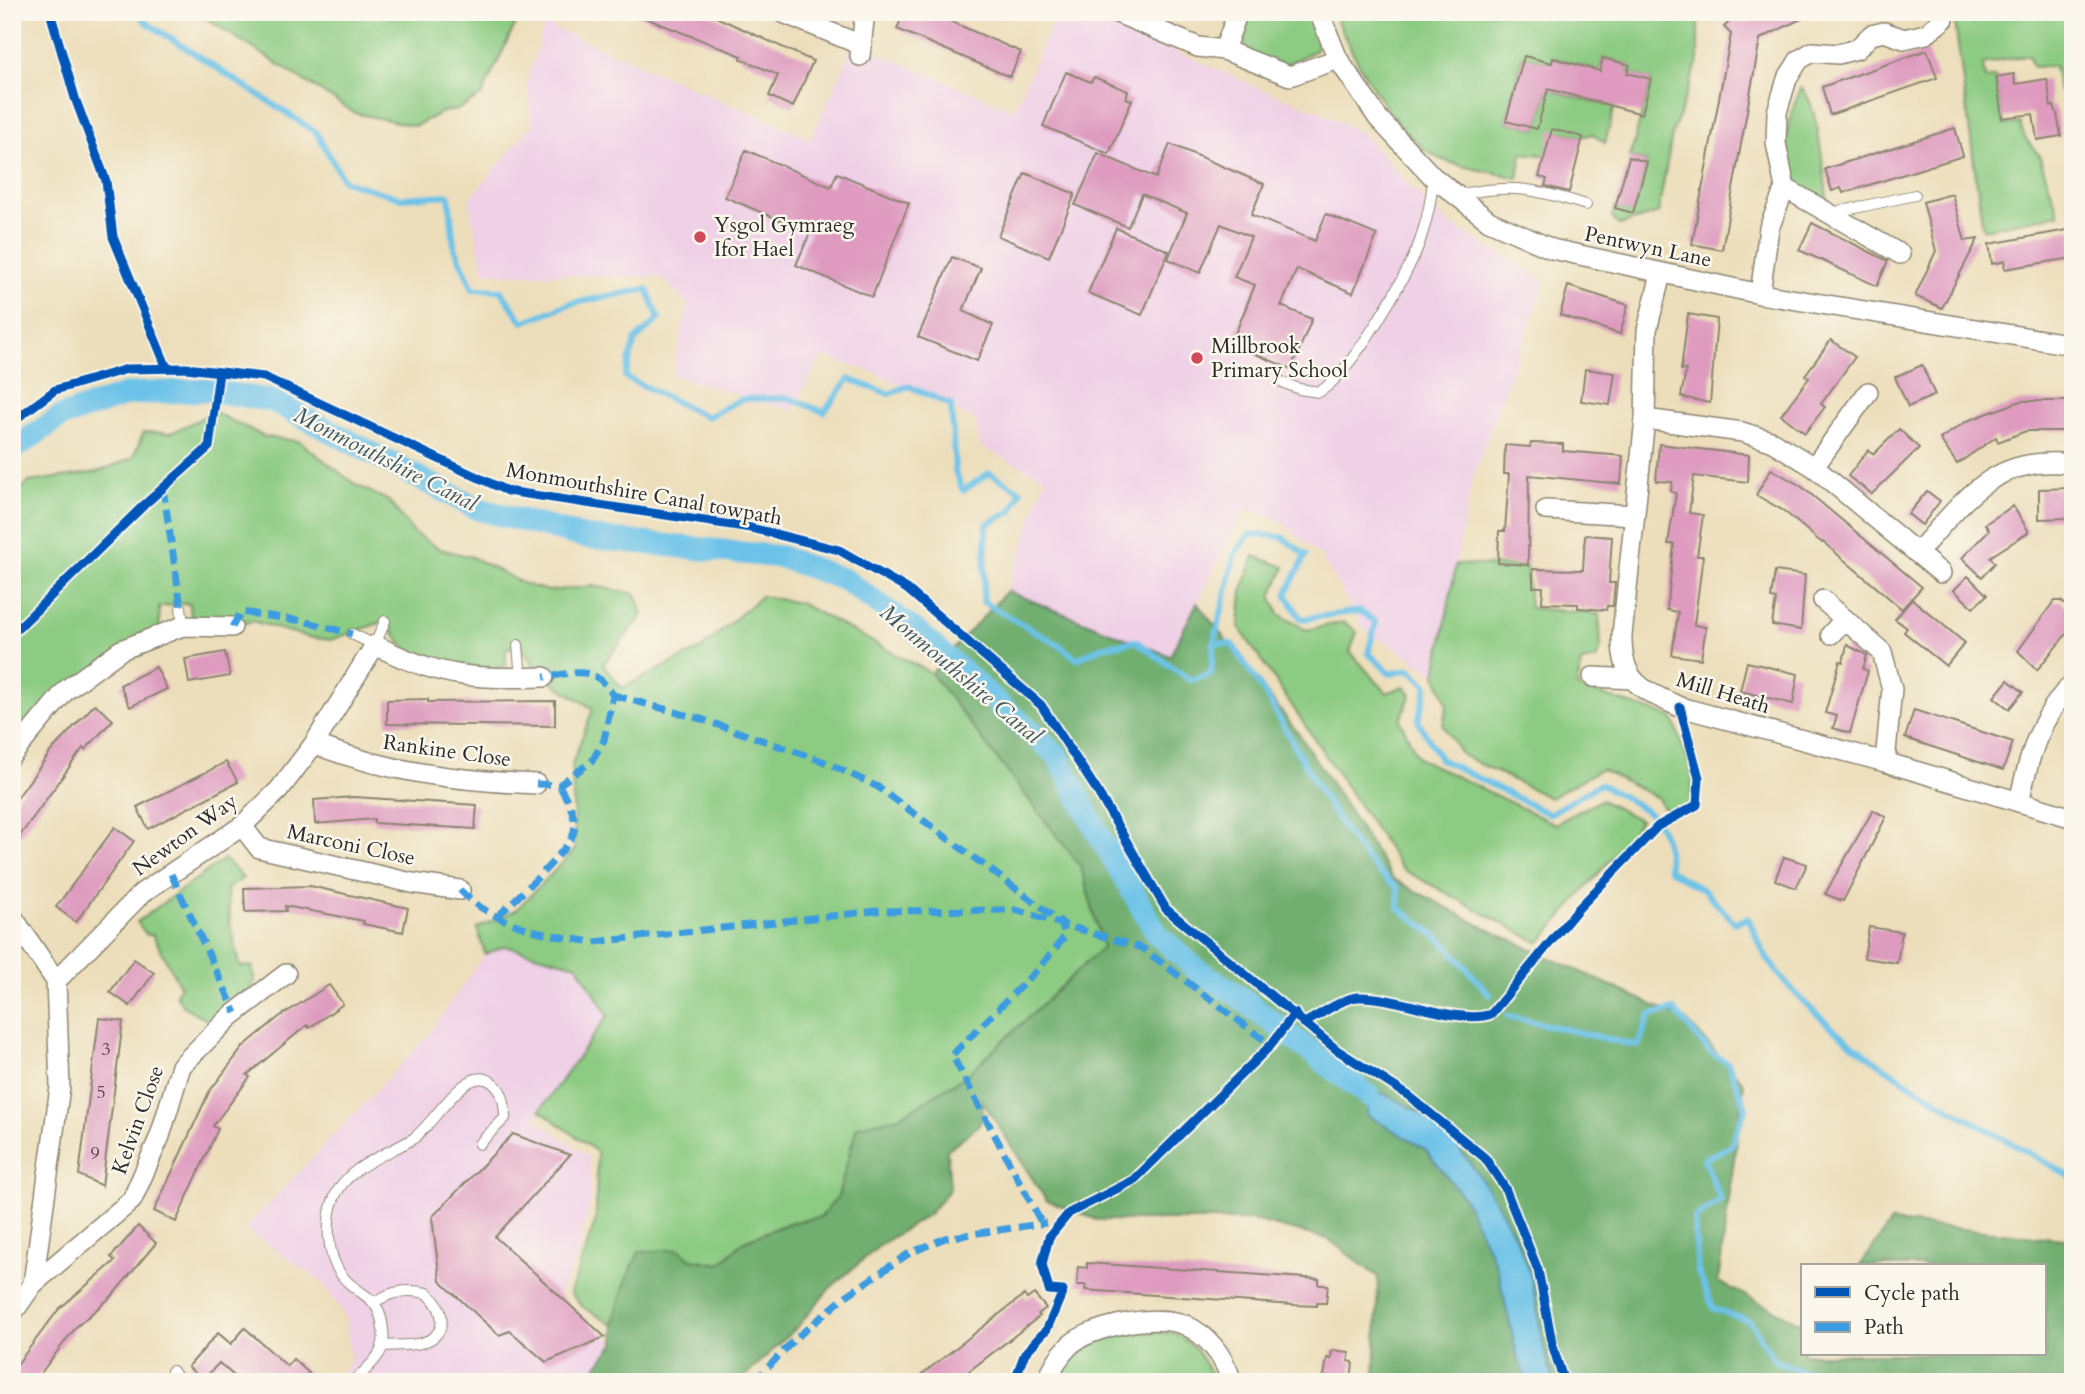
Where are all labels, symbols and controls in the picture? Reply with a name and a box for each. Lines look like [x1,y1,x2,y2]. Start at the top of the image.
place label: Ysgol Gymraeg Ifor Hael [714,211,855,264]
street label: Pentwyn Lane [1582,219,1714,275]
marker: Ysgol Gymraeg Ifor Hael [692,229,708,245]
place label: Millbrook Primary School [1211,332,1348,385]
marker: Millbrook Primary School [1189,350,1205,366]
water label: Monmouthshire Canal [289,399,484,519]
street label: Monmouthshire Canal towpath [504,455,785,533]
water label: Monmouthshire Canal [873,597,1049,751]
street label: Mill Heath [1673,665,1774,721]
street label: Rankine Close [381,728,513,774]
street label: Newton Way [127,787,243,883]
street label: Marconi Close [284,817,418,873]
house number: 3 [101,1037,111,1062]
street label: Kelvin Close [105,1062,171,1178]
house number: 5 [96,1080,106,1105]
house number: 9 [90,1141,100,1166]
legend [1801,1264,2046,1356]
text: Cycle path [1864,1279,1960,1308]
text: Path [1864,1313,1904,1342]

